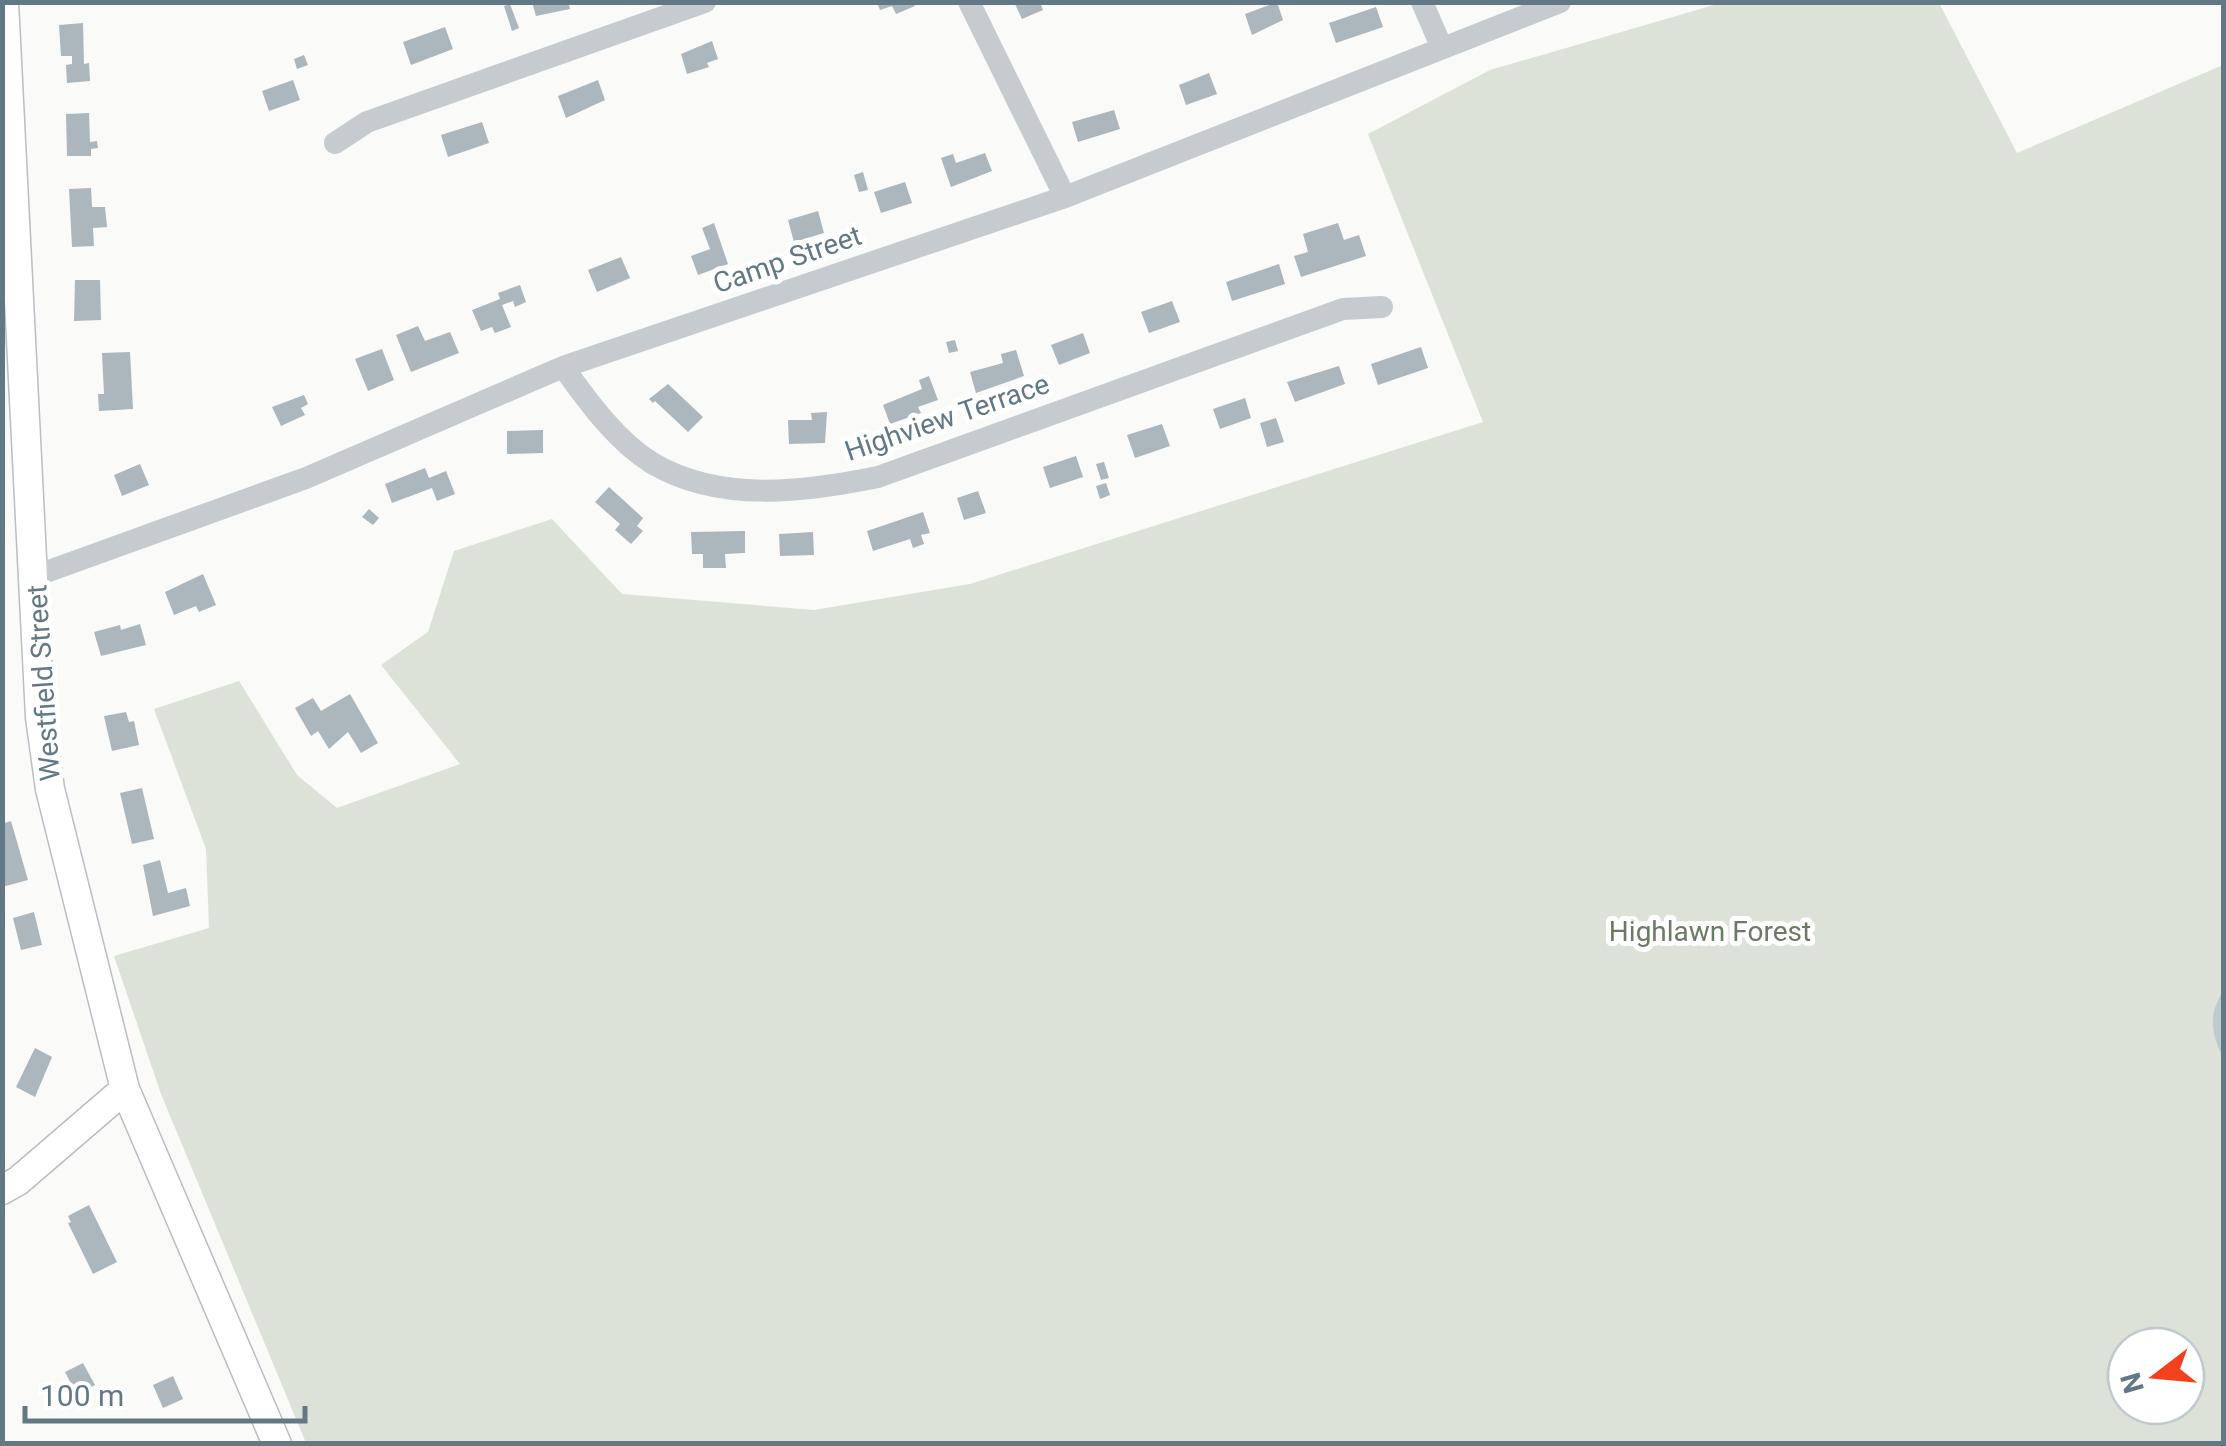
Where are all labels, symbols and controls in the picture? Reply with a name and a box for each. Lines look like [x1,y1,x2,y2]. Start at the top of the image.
street label: Camp Street [709,219,866,300]
street label: Highview Terrace [841,367,1054,468]
street label: Westfield Street [20,584,67,782]
park label: Highlawn Forest [1609,915,1811,948]
north arrow [2106,1326,2206,1426]
scale bar [25,1361,305,1423]
text: N [2114,1369,2151,1397]
text: 100 m [40,1378,124,1413]

